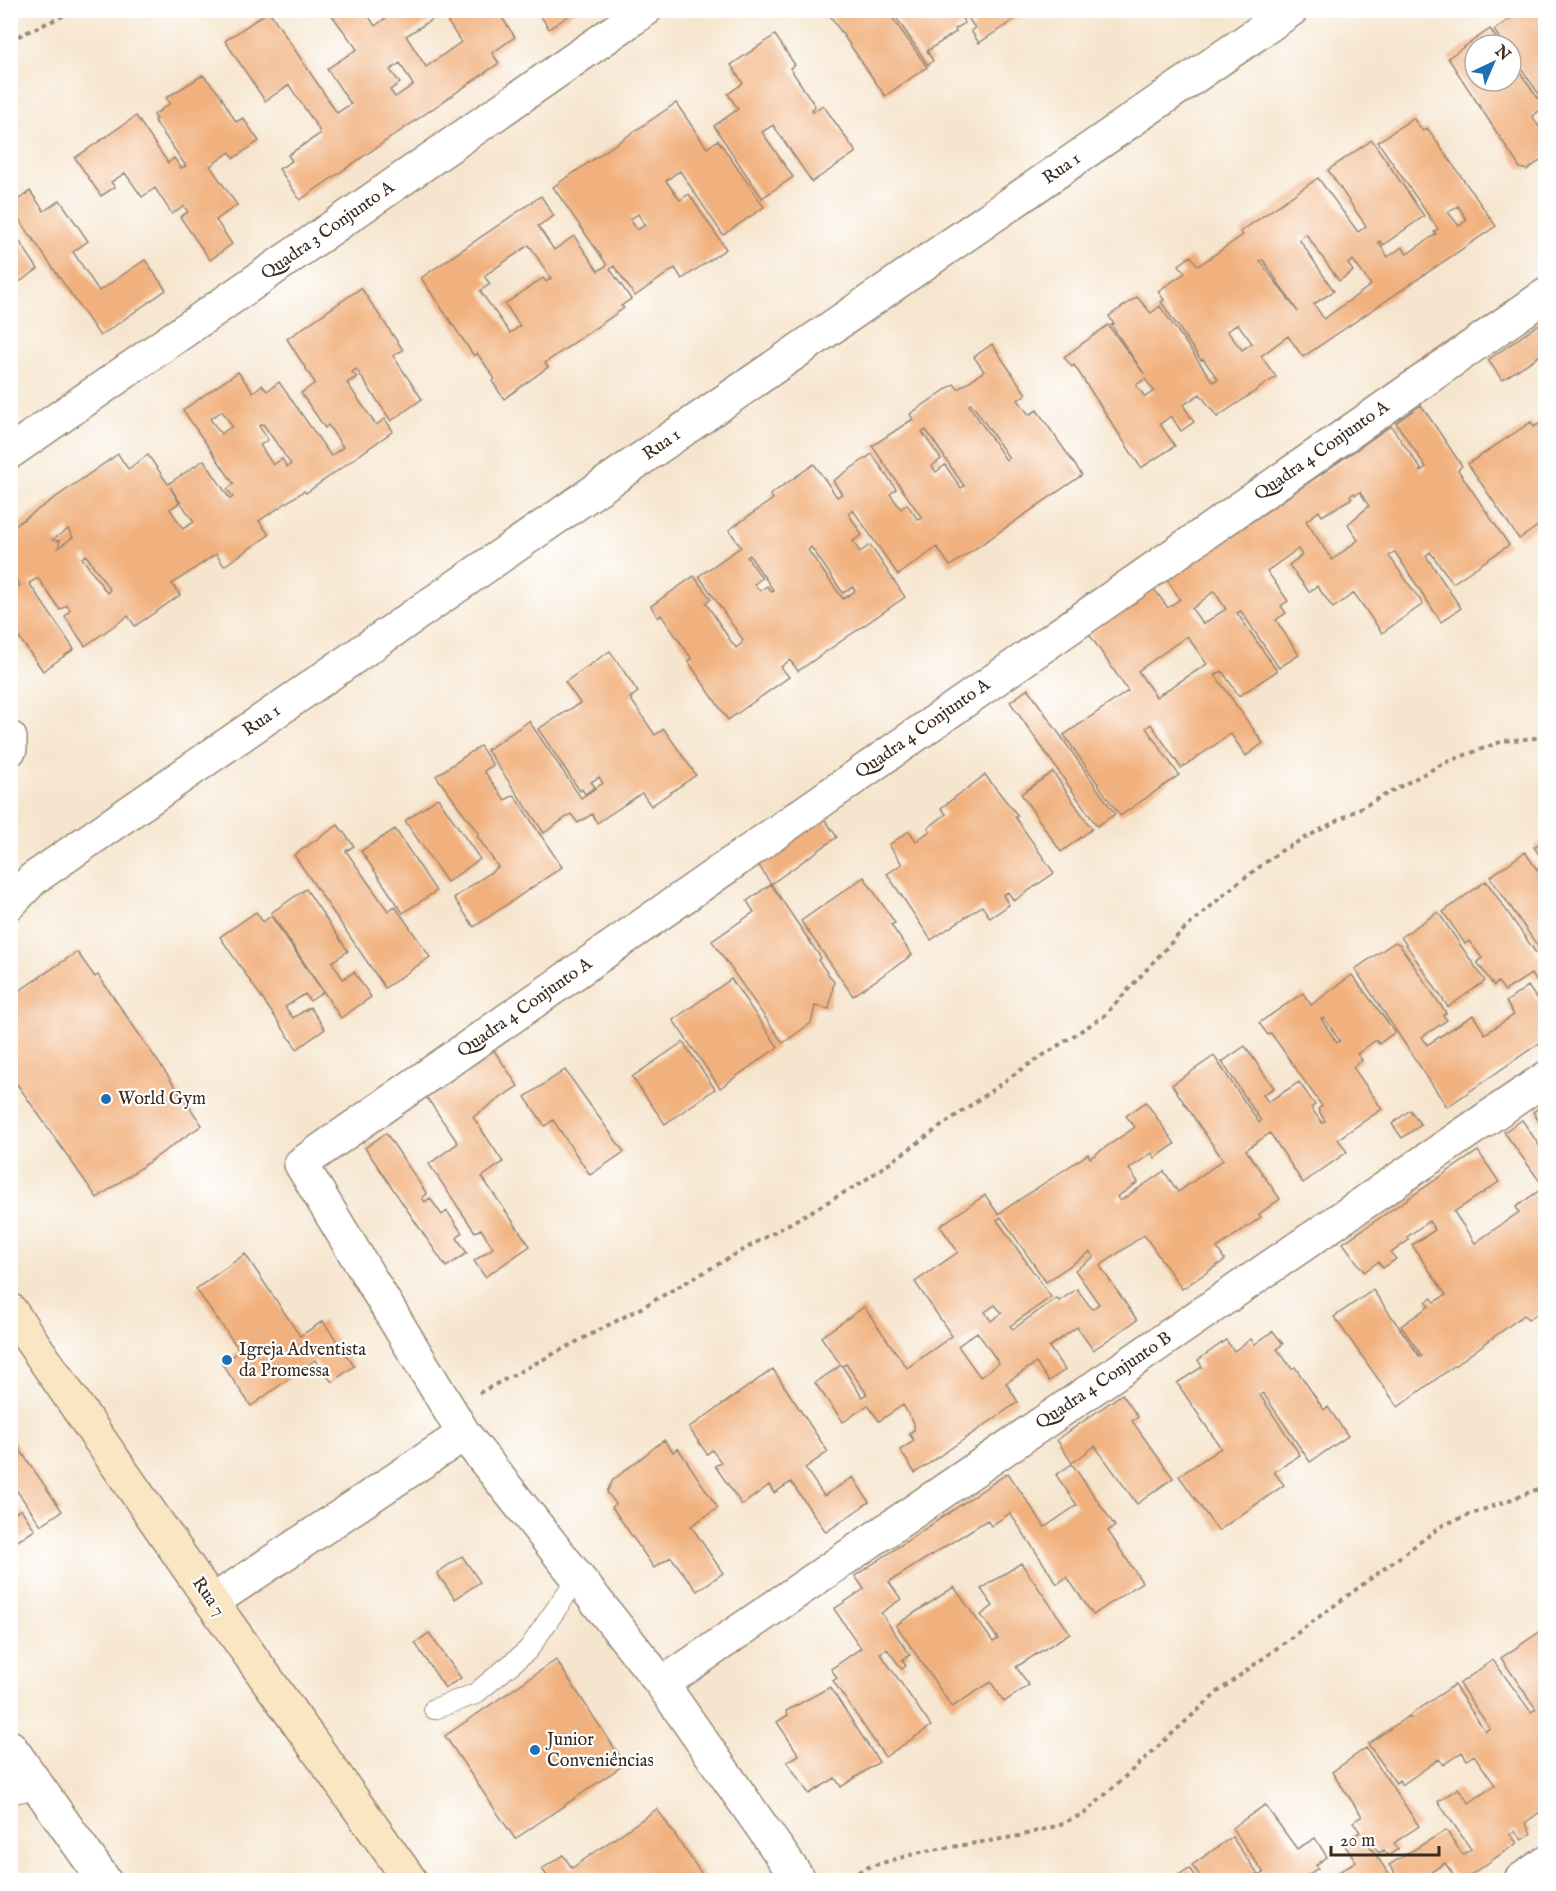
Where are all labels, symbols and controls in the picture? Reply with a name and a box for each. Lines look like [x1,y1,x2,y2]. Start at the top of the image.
north arrow [1463,33,1523,93]
text: N [1489,41,1514,66]
street label: Rua 1 [1038,148,1086,190]
street label: Quadra 3 Conjunto A [257,176,400,286]
street label: Quadra 4 Conjunto A [1250,395,1395,506]
street label: Rua 1 [638,424,686,466]
street label: Quadra 4 Conjunto A [851,673,996,784]
street label: Rua 1 [238,700,286,742]
street label: Quadra 4 Conjunto A [453,952,598,1063]
place label: World Gym [118,1088,206,1111]
marker: World Gym [99,1092,113,1106]
street label: Quadra 4 Conjunto B [1032,1327,1177,1435]
place label: Igreja Adventista da Promessa [239,1339,366,1383]
marker: Igreja Adventista da Promessa [220,1353,234,1367]
street label: Rua 7 [186,1573,230,1621]
place label: Junior Conveniências [545,1729,654,1773]
marker: Junior Conveniências [528,1743,542,1757]
scale bar [1331,1819,1439,1857]
text: 20 m [1340,1830,1375,1853]

